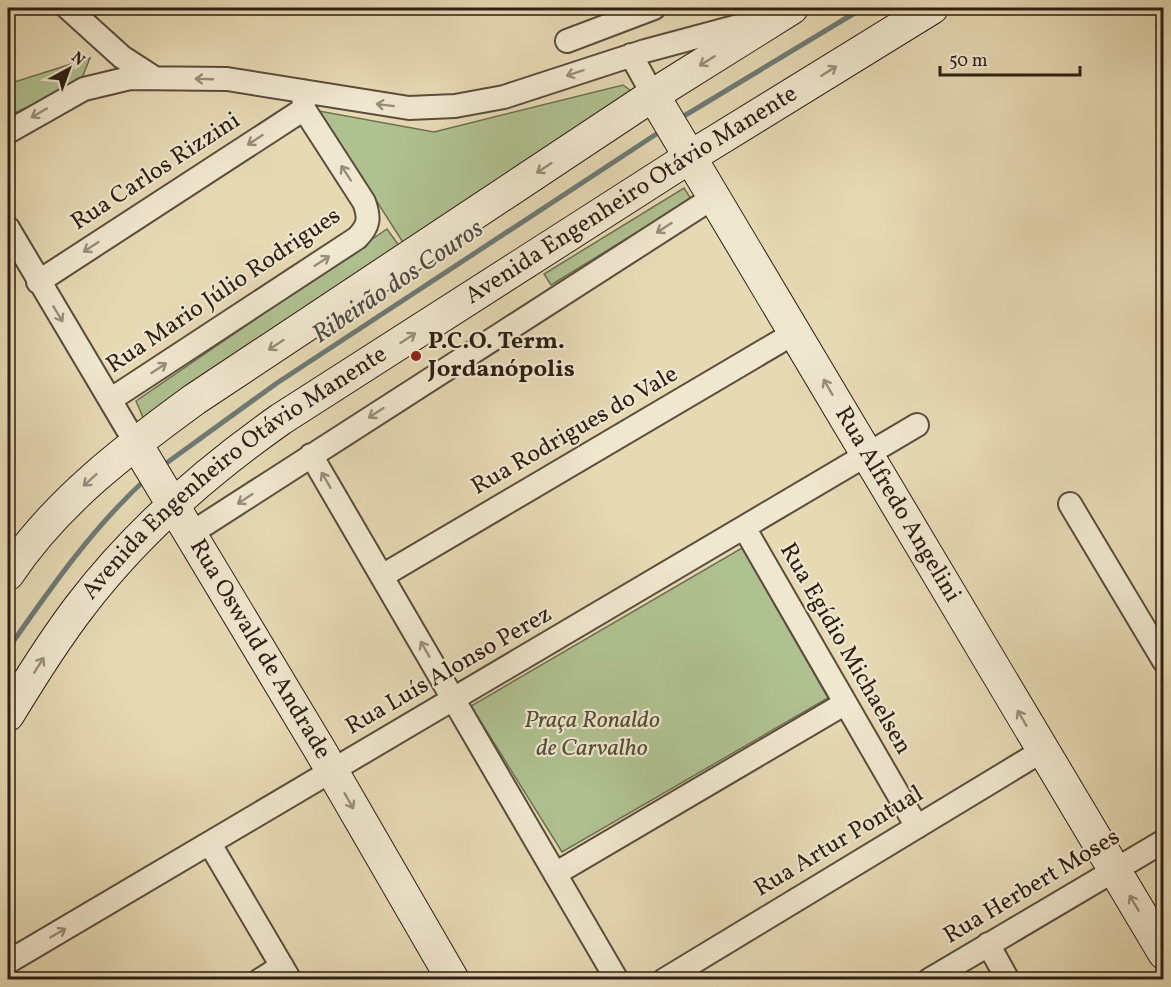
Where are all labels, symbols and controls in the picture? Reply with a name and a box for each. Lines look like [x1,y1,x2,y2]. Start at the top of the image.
north arrow [39,39,99,99]
scale bar [940,39,1080,77]
text: N [66,47,89,72]
text: 50 m [949,49,988,74]
one-way arrow [699,55,716,67]
one-way arrow [820,64,837,76]
one-way arrow [566,69,585,80]
one-way arrow [194,73,214,84]
street label: Avenida Engenheiro Otávio Manente [459,78,804,313]
one-way arrow [376,99,395,110]
street label: Rua Carlos Rizzini [65,104,247,240]
one-way arrow [31,107,48,119]
one-way arrow [247,135,264,147]
one-way arrow [536,162,553,174]
one-way arrow [339,165,351,182]
street label: Rua Mario Júlio Rodrigues [100,200,348,382]
water label: Ribeirão dos Couros [305,211,491,353]
one-way arrow [656,222,673,234]
one-way arrow [84,241,100,253]
one-way arrow [313,255,330,267]
one-way arrow [52,306,65,323]
place label: P.C.O. Term. Jordanópolis [427,325,575,387]
one-way arrow [399,331,416,343]
street label: Avenida Engenheiro Otávio Manente [74,338,394,608]
one-way arrow [269,339,285,351]
marker: P.C.O. Term. Jordanópolis [409,349,423,363]
street label: Rua Rodrigues do Vale [465,358,685,504]
one-way arrow [150,361,167,373]
one-way arrow [822,379,834,396]
street label: Rua Alfredo Angelini [826,401,969,609]
one-way arrow [369,407,385,419]
one-way arrow [320,472,331,490]
one-way arrow [83,473,98,487]
one-way arrow [236,492,253,505]
street label: Rua Oswald de Andrade [180,533,339,766]
street label: Rua Egídio Michaelsen [770,537,920,761]
street label: Rua Luís Alonso Perez [339,598,559,744]
one-way arrow [418,641,430,658]
one-way arrow [33,657,45,674]
park label: Praça Ronaldo de Carvalho [524,704,660,766]
one-way arrow [1016,710,1028,727]
street label: Rua Artur Pontual [748,778,930,906]
one-way arrow [344,792,356,809]
street label: Rua Herbert Moses [937,821,1127,953]
one-way arrow [1127,895,1139,912]
one-way arrow [49,927,66,939]

